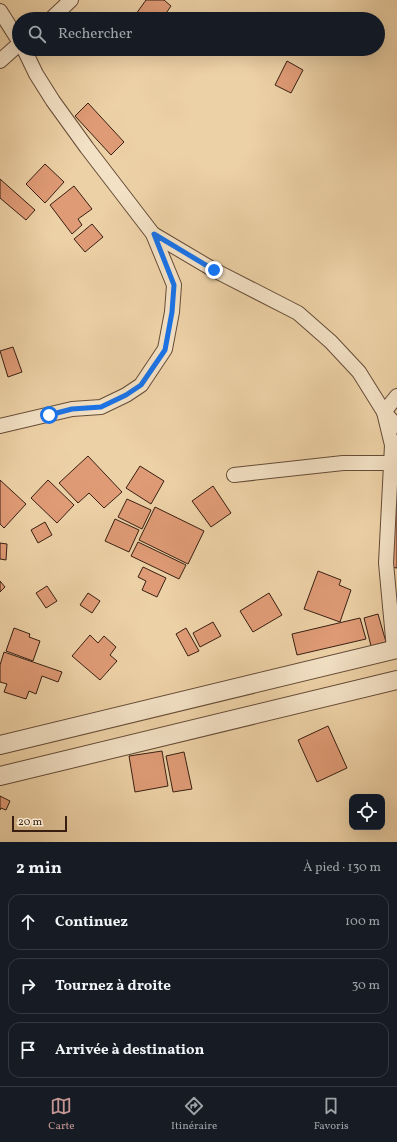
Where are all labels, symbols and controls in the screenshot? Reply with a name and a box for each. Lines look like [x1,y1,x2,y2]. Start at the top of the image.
search box [12,12,385,56]
icon: search [26,23,48,45]
text: Rechercher [58,24,132,45]
route end [205,261,223,279]
route start [40,406,58,424]
map controls [349,794,385,830]
button: locate [349,794,385,830]
scale bar [12,814,67,833]
text: 20 m [18,815,42,830]
text: 2 min [16,857,62,880]
text: À pied · 130 m [303,859,381,877]
icon: ahead [17,911,39,933]
text: Continuez [55,912,128,933]
text: 100 m [345,913,380,931]
icon: right [17,975,39,997]
text: Tournez à droite [55,976,171,997]
text: 30 m [352,977,380,995]
icon: arrive [17,1039,39,1061]
text: Arrivée à destination [55,1040,204,1061]
tab: Carte [48,1095,75,1134]
tab: Itinéraire [171,1095,217,1134]
tab: Favoris [314,1095,349,1134]

